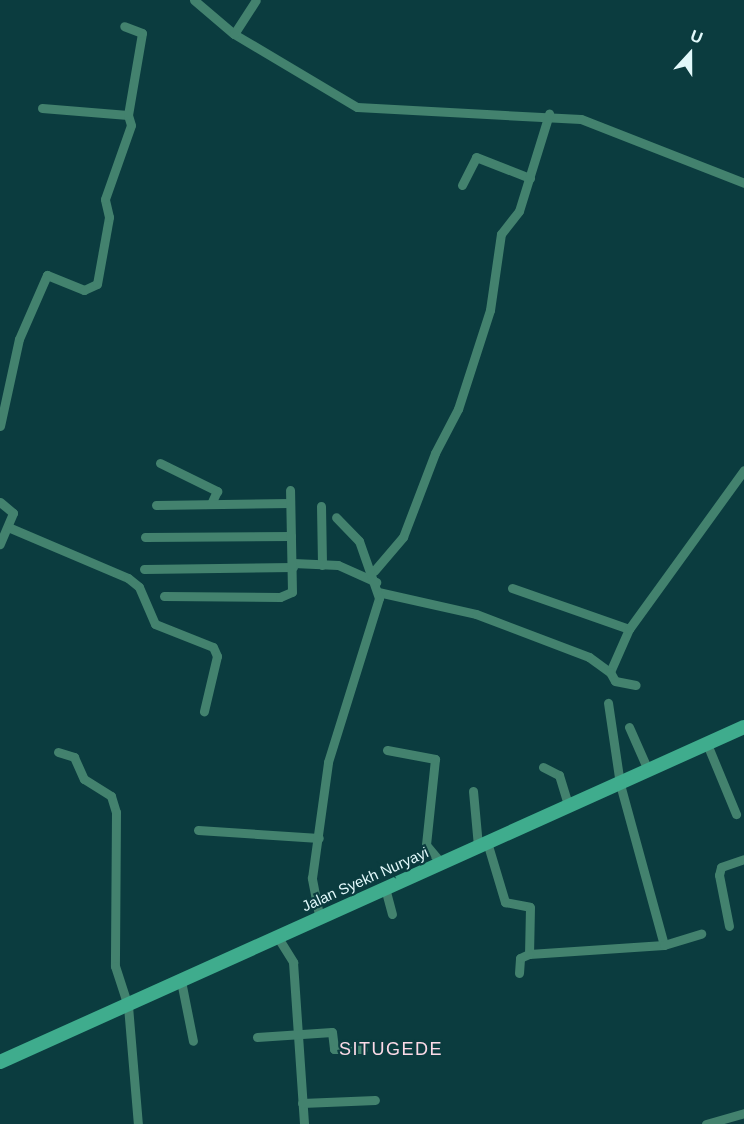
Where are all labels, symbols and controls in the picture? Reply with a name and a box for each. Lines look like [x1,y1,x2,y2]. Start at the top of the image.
north arrow [660,24,720,84]
text: U [688,27,705,47]
street label: Jalan Syekh Nuryayi [299,843,431,915]
district label: SITUGEDE [339,1038,443,1060]

